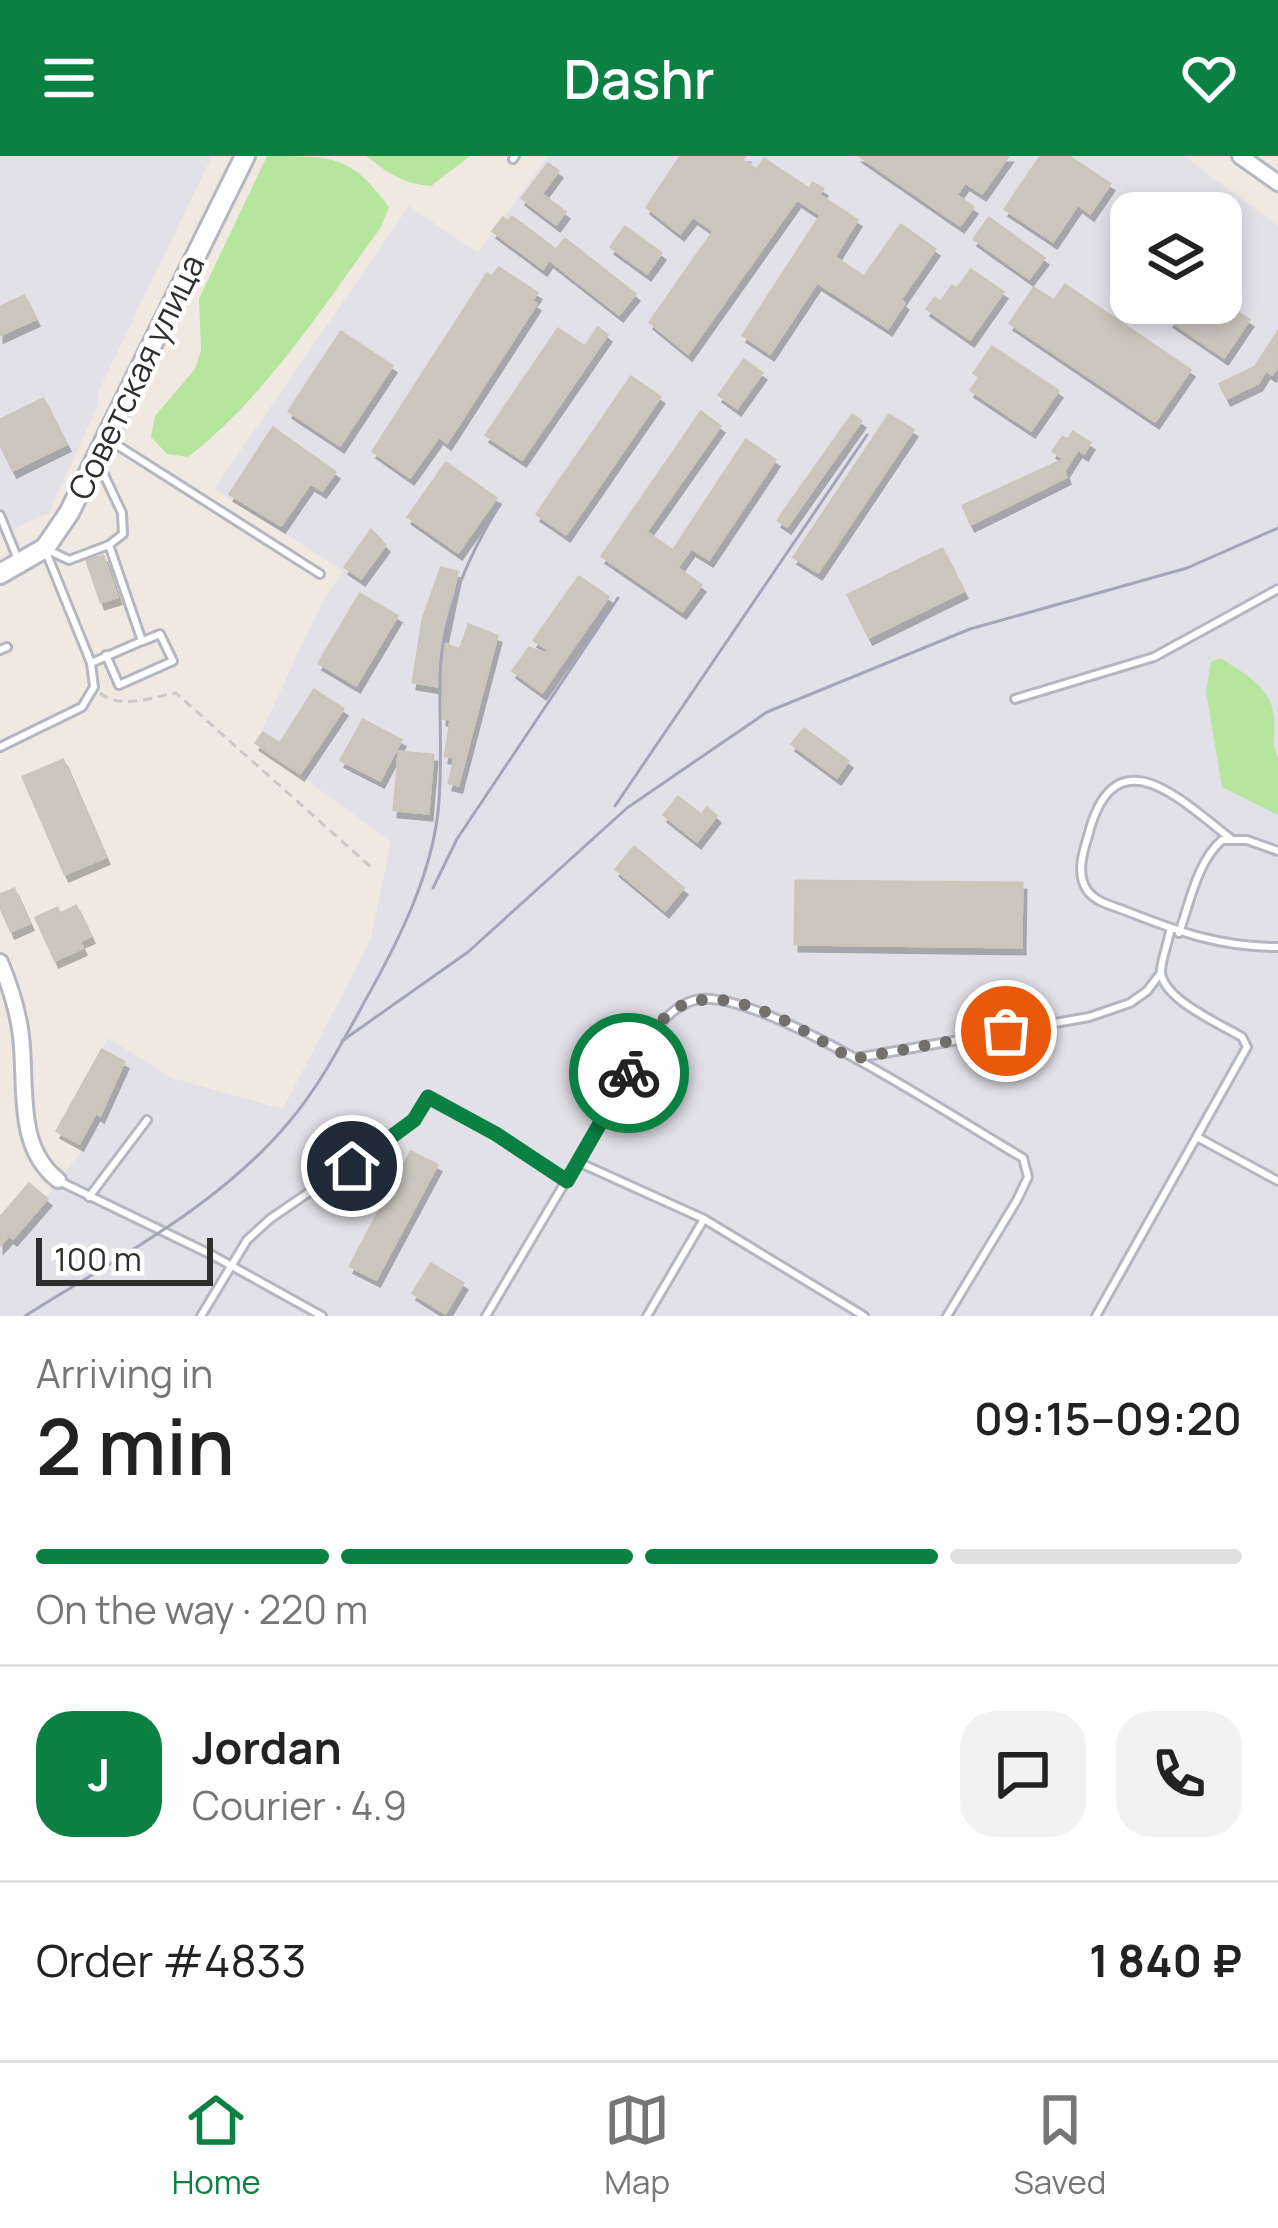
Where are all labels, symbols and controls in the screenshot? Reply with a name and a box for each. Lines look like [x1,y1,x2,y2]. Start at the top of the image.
text: Dashr [563,41,715,115]
icon: menu [36,45,102,111]
icon: heart [1176,45,1242,111]
map controls [1110,192,1242,324]
button: layers [1110,192,1242,324]
street label: Советская улица [57,247,214,507]
pin [955,980,1057,1082]
icon: bag [973,998,1039,1064]
courier [569,1013,689,1133]
icon: bike [596,1040,662,1106]
pin [301,1115,403,1217]
icon: home [319,1133,385,1199]
scale bar [36,1232,213,1285]
text: 100 m [54,1236,142,1281]
text: Arriving in [36,1346,213,1400]
text: 09:15–09:20 [974,1387,1242,1449]
text: 2 min [36,1392,235,1498]
text: On the way · 220 m [36,1582,368,1636]
button: chat [960,1711,1086,1837]
button: phone [1116,1711,1242,1837]
text: Jordan [192,1716,342,1778]
text: J [88,1743,110,1805]
text: Courier · 4.9 [192,1778,407,1832]
text: Order #4833 [36,1929,306,1991]
text: 1 840 ₽ [1089,1929,1242,1991]
tab: Home [172,2087,261,2204]
tab: Map [604,2087,670,2204]
tab: Saved [1013,2087,1106,2204]

